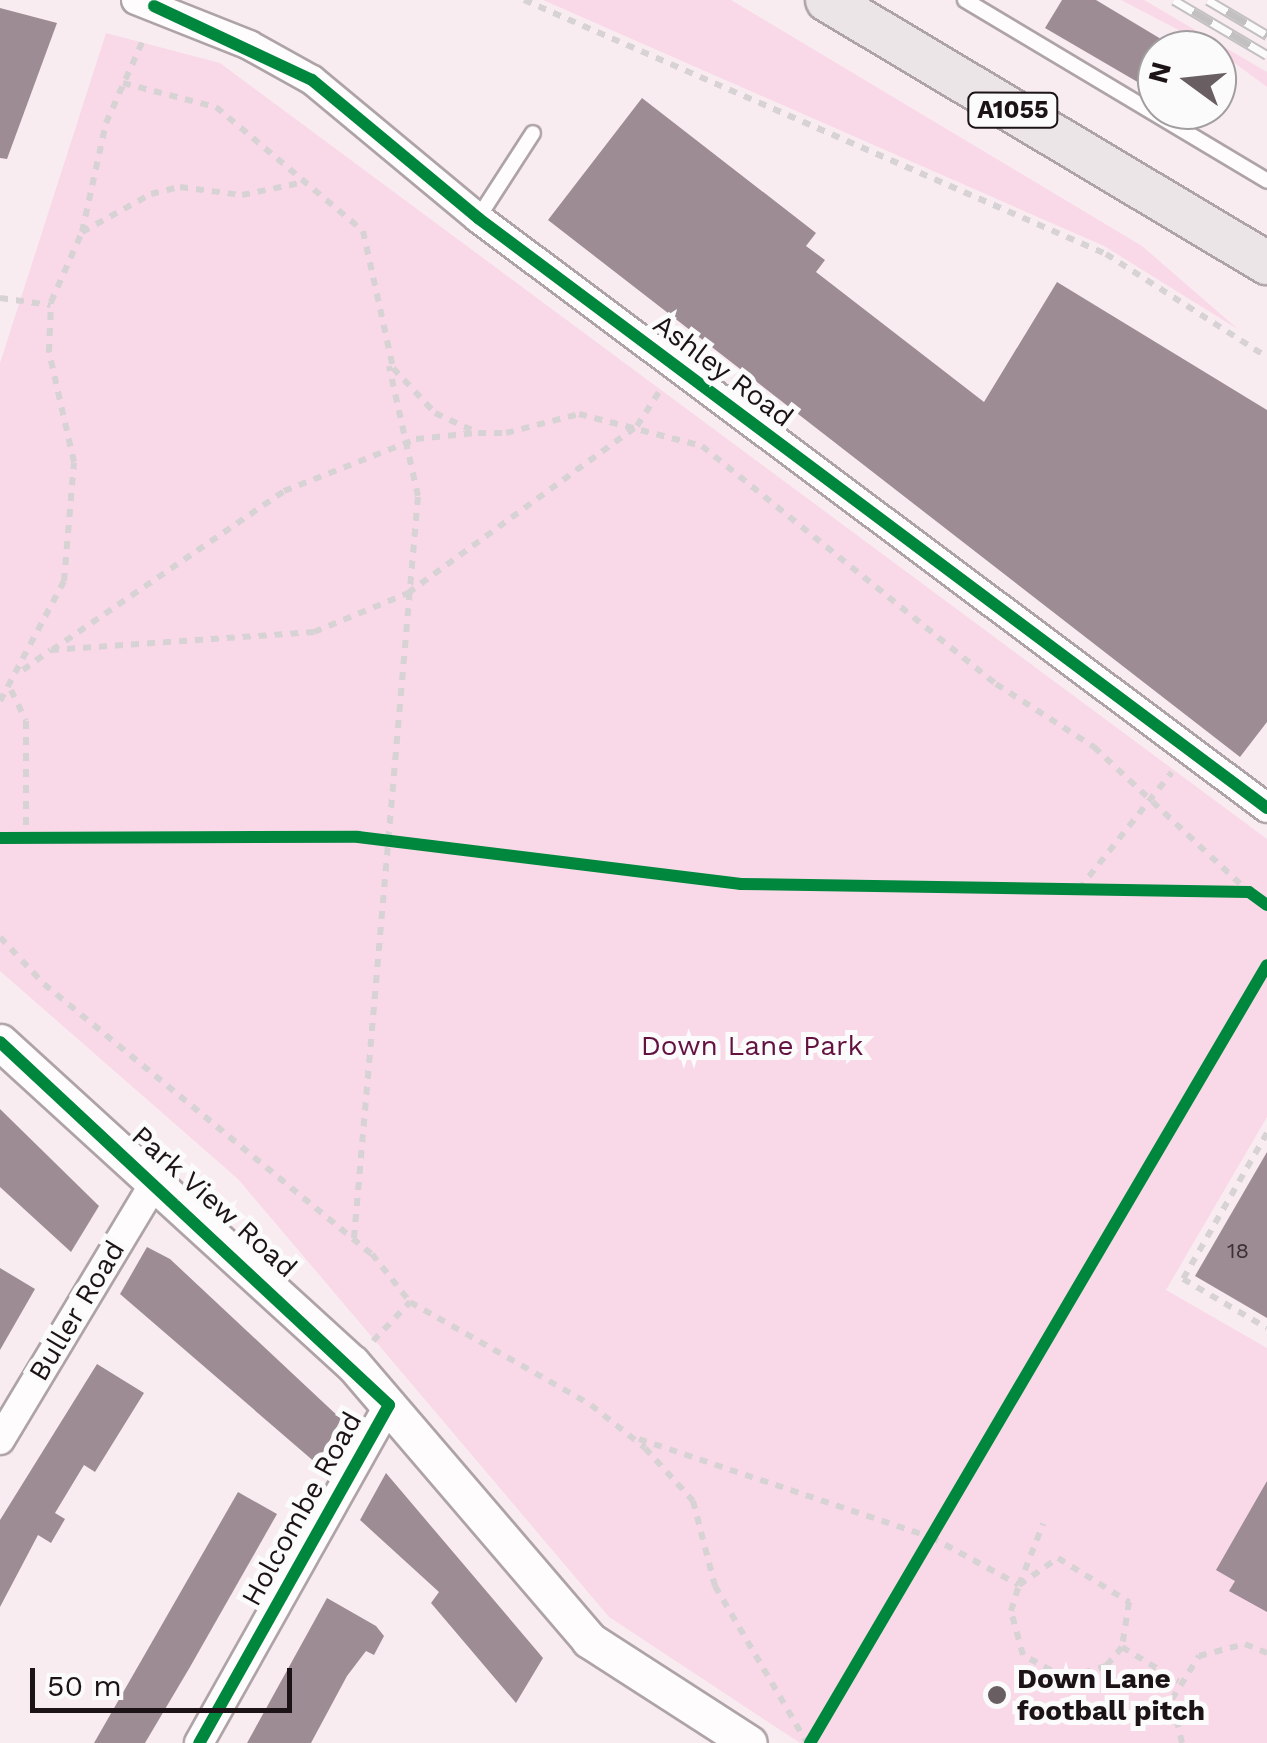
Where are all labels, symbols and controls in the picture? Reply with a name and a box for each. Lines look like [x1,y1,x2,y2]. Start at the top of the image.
north arrow [1137,30,1237,130]
text: N [1141,58,1178,87]
road number: A1055 [966,90,1060,130]
street label: Ashley Road [646,307,800,435]
park label: Down Lane Park [641,1029,863,1063]
street label: Park View Road [124,1118,304,1286]
street label: Buller Road [22,1235,132,1387]
house number: 18 [1227,1238,1249,1264]
street label: Holcombe Road [235,1406,369,1612]
scale bar [35,1648,298,1710]
place label: Down Lane football pitch [1017,1662,1206,1728]
text: 50 m [47,1668,122,1703]
marker: Down Lane football pitch [986,1684,1008,1706]

